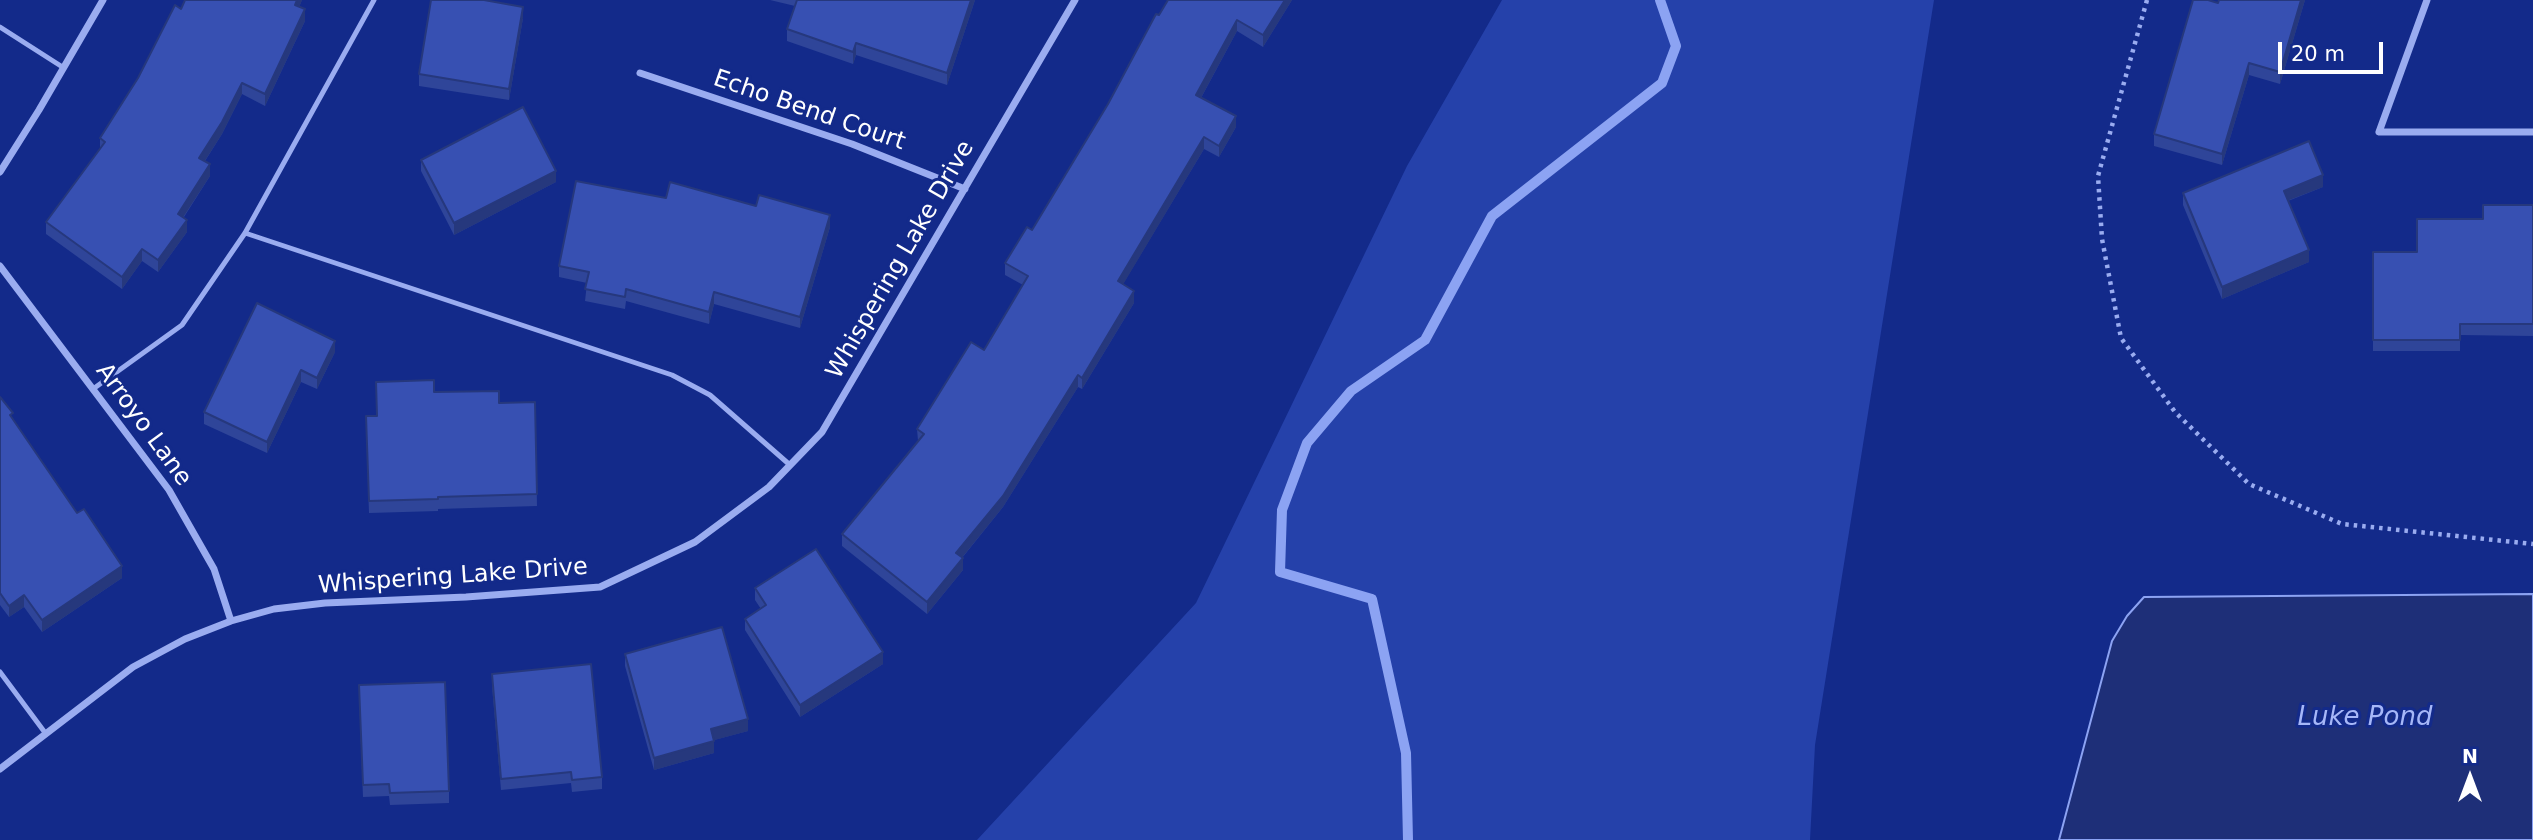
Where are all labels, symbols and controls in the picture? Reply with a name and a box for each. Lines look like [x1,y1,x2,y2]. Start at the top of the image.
scale bar [2281,28,2386,72]
text: 20 m [2291,42,2345,66]
street label: Echo Bend Court [709,65,909,157]
street label: Whispering Lake Drive [821,136,981,384]
street label: Arroyo Lane [89,358,197,492]
street label: Whispering Lake Drive [317,553,589,601]
water label: Luke Pond [2298,702,2432,734]
north arrow [2435,742,2505,812]
text: N [2462,745,2478,767]

